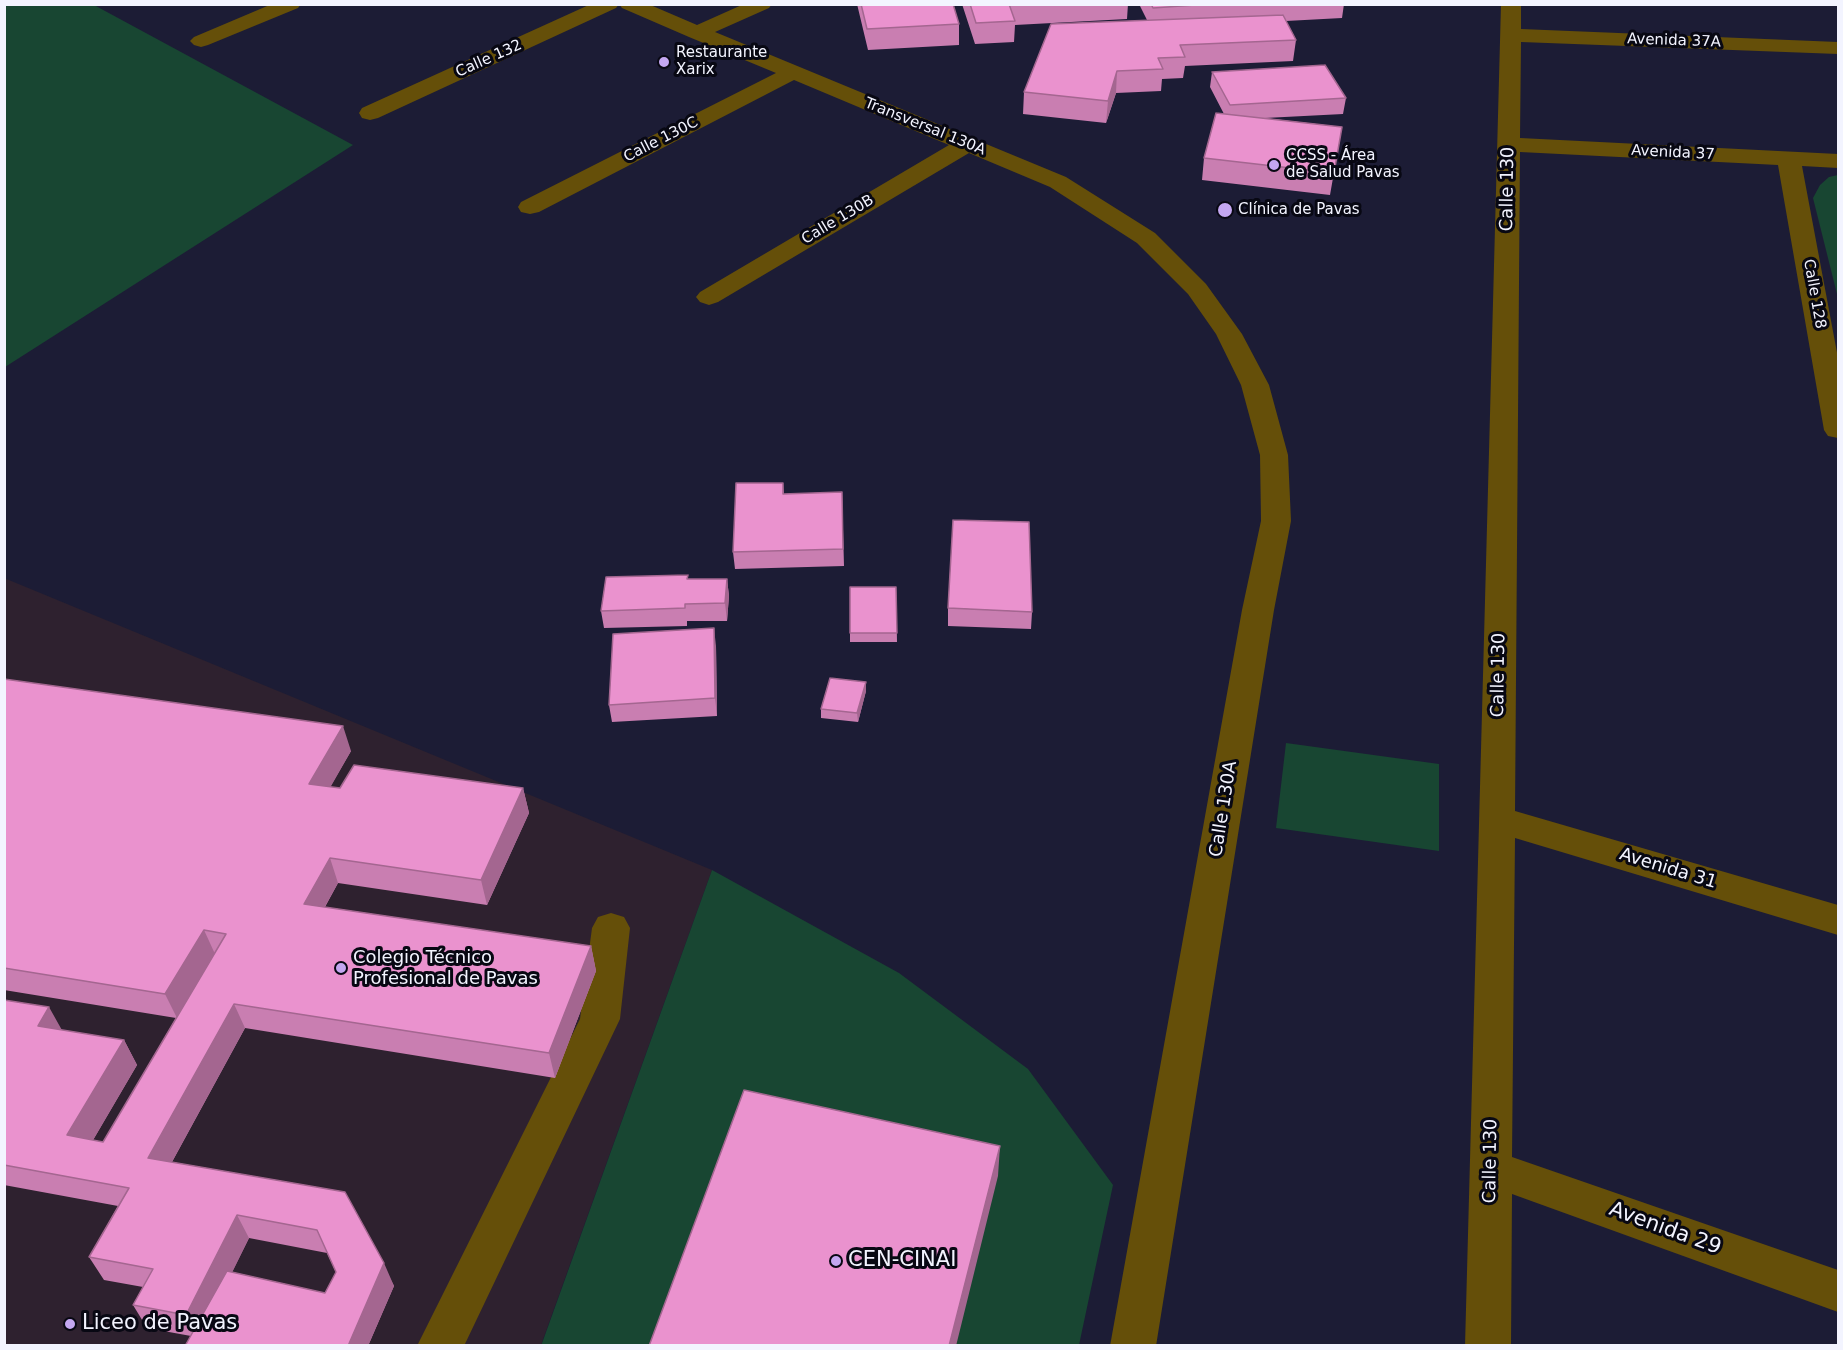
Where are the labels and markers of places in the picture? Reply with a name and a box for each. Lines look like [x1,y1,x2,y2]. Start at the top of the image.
place label: Restaurante Xarix [676,44,767,79]
marker: Restaurante Xarix [657,55,671,69]
place label: CCSS - Área de Salud Pavas [1286,147,1400,182]
marker: CCSS - Área de Salud Pavas [1267,158,1281,172]
marker: Clínica de Pavas [1216,201,1234,219]
place label: Clínica de Pavas [1238,201,1360,219]
place label: Colegio Técnico Profesional de Pavas [353,947,538,990]
marker: Colegio Técnico Profesional de Pavas [334,961,348,975]
place label: CEN-CINAI [848,1248,956,1274]
marker: CEN-CINAI [829,1254,843,1268]
place label: Liceo de Pavas [82,1311,237,1337]
marker: Liceo de Pavas [63,1317,77,1331]

